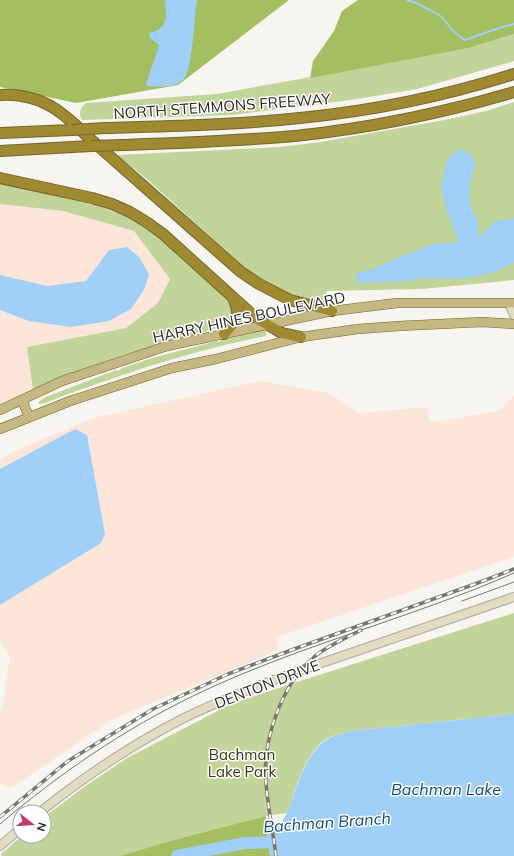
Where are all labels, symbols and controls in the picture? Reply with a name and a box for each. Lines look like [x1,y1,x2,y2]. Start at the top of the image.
street label: NORTH STEMMONS FREEWAY [113,89,332,123]
street label: HARRY HINES BOULEVARD [151,287,347,347]
street label: DENTON DRIVE [212,655,322,713]
park label: Bachman Lake Park [208,745,276,781]
water label: Bachman Lake [391,779,501,799]
north arrow [12,804,52,844]
water label: Bachman Branch [263,808,391,836]
text: N [34,821,49,833]

